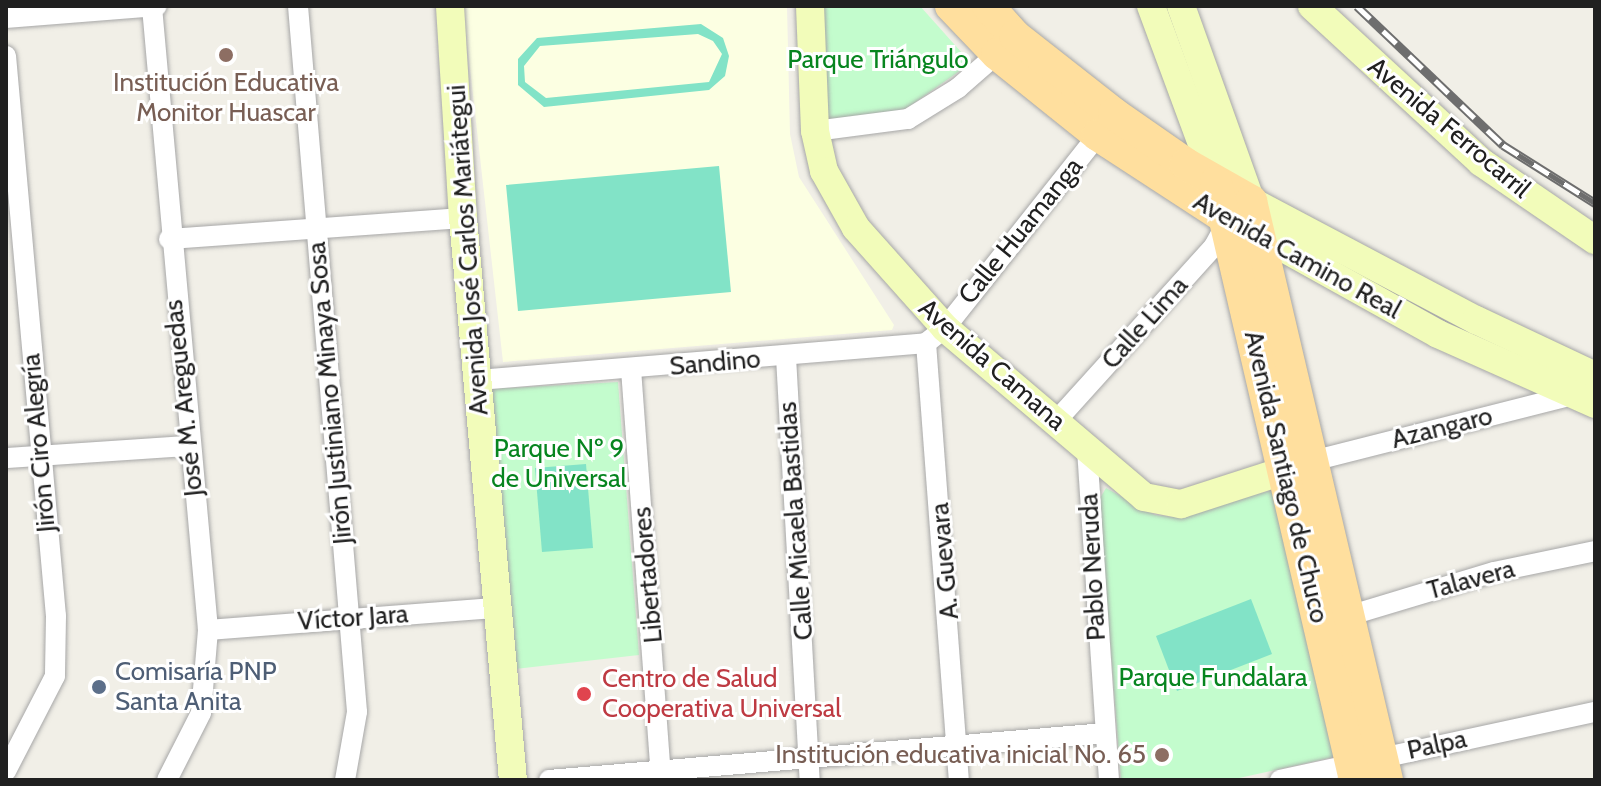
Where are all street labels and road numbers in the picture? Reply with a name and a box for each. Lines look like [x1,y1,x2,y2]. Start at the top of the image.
street label: Avenida Ferrocarril [1361,51,1537,205]
street label: Avenida José Carlos Mariátegui [441,84,495,416]
street label: Calle Huamanga [952,152,1090,310]
street label: Avenida Camino Real [1188,186,1406,326]
street label: Jirón Justiniano Minaya Sosa [301,240,359,546]
street label: Calle Lima [1095,270,1195,376]
street label: Avenida Camana [912,293,1072,437]
street label: José M. Areguedas [158,298,210,498]
street label: Avenida Santiago de Chuco [1237,328,1335,626]
street label: Sandino [668,343,762,383]
street label: Jirón Ciro Alegría [16,352,62,534]
street label: Azangaro [1388,400,1496,456]
street label: Calle Micaela Bastidas [772,401,820,641]
street label: Pablo Neruda [1074,492,1112,642]
street label: A. Guevara [924,501,966,621]
street label: Libertadores [627,506,669,644]
street label: Talavera [1424,553,1518,607]
street label: Víctor Jara [297,599,409,637]
street label: Palpa [1404,723,1470,767]

